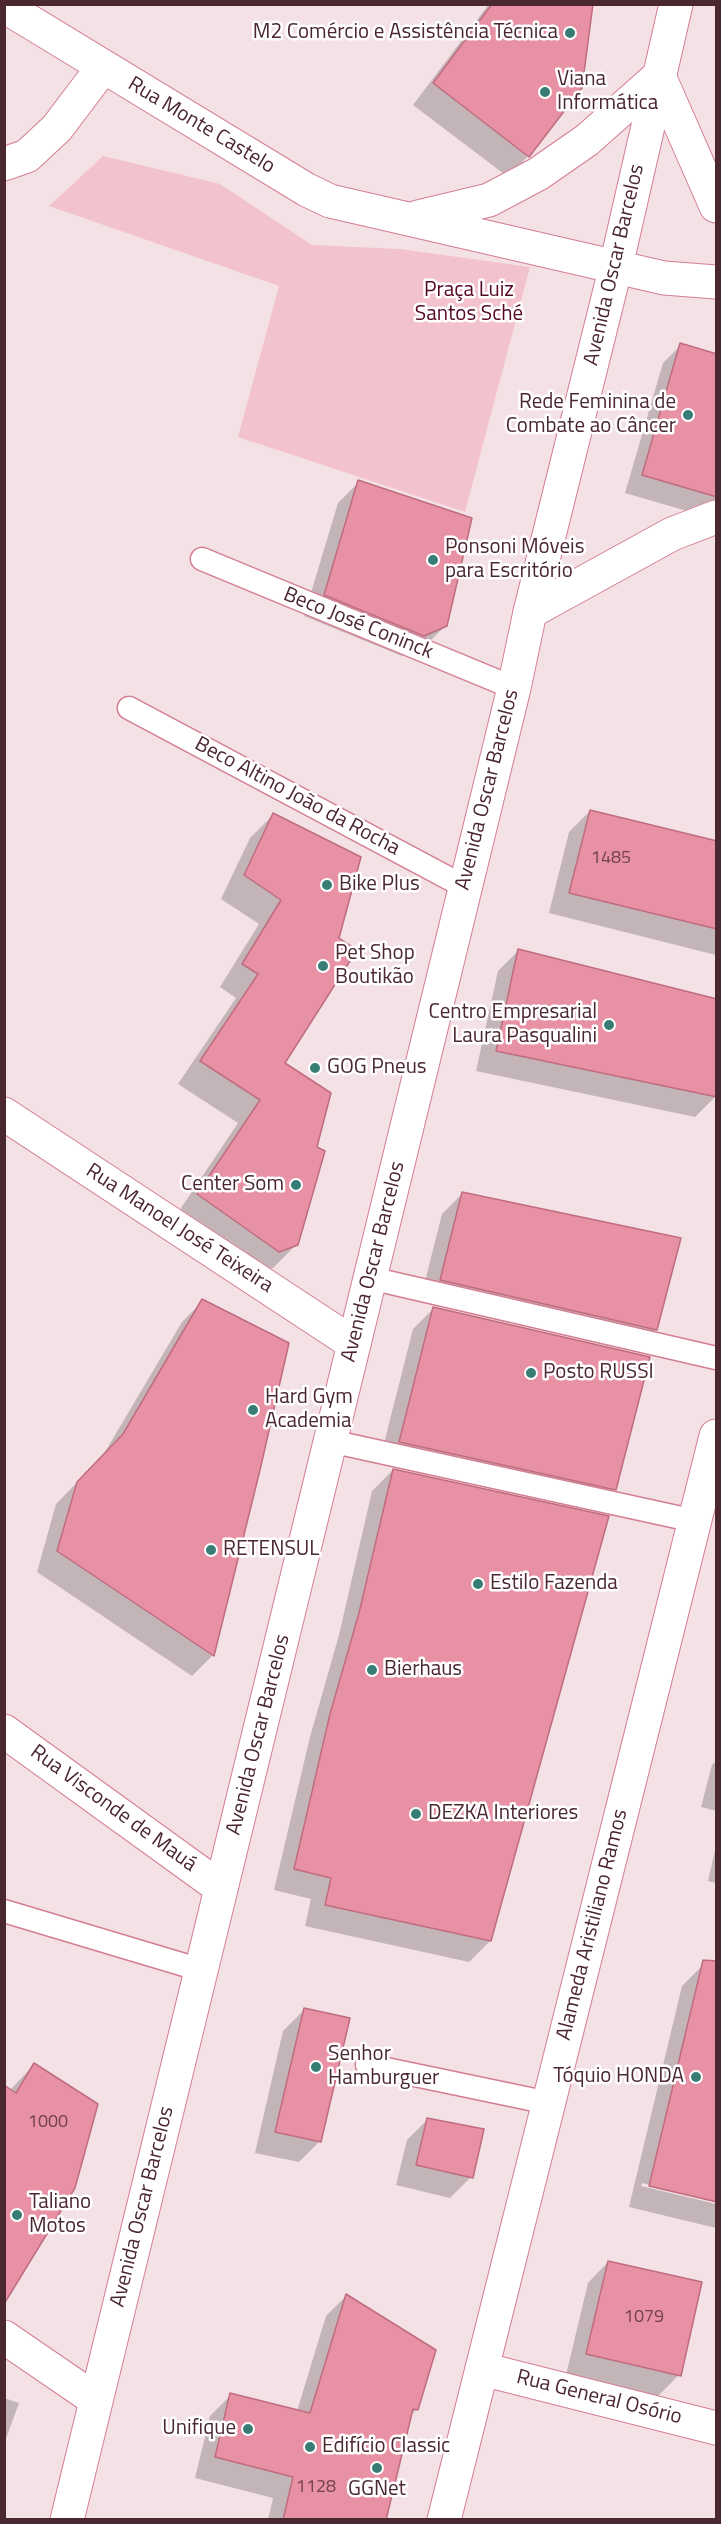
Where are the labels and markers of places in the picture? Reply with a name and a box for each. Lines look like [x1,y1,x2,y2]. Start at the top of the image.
place label: M2 Comércio e Assistência Técnica [253,20,558,46]
marker: M2 Comércio e Assistência Técnica [563,26,577,40]
place label: Viana Informática [557,67,658,117]
marker: Viana Informática [538,85,552,99]
place label: Rede Feminina de Combate ao Câncer [506,390,676,440]
marker: Rede Feminina de Combate ao Câncer [681,408,695,422]
place label: Ponsoni Móveis para Escritório [445,535,584,585]
marker: Ponsoni Móveis para Escritório [426,553,440,567]
place label: Bike Plus [339,872,420,898]
marker: Bike Plus [320,878,334,892]
place label: Pet Shop Boutikão [335,941,415,991]
marker: Pet Shop Boutikão [316,959,330,973]
place label: Centro Empresarial Laura Pasqualini [428,1000,597,1050]
marker: Centro Empresarial Laura Pasqualini [602,1018,616,1032]
place label: GOG Pneus [327,1055,427,1081]
marker: GOG Pneus [308,1061,322,1075]
place label: Center Som [181,1172,284,1198]
marker: Center Som [289,1178,303,1192]
place label: Posto RUSSI [543,1360,654,1386]
marker: Posto RUSSI [524,1366,538,1380]
place label: Hard Gym Academia [265,1385,353,1435]
marker: Hard Gym Academia [246,1403,260,1417]
place label: RETENSUL [223,1537,319,1563]
marker: RETENSUL [204,1543,218,1557]
place label: Estilo Fazenda [490,1571,618,1597]
marker: Estilo Fazenda [471,1577,485,1591]
place label: Bierhaus [384,1657,462,1683]
marker: Bierhaus [365,1663,379,1677]
place label: DEZKA Interiores [428,1801,578,1827]
marker: DEZKA Interiores [409,1807,423,1821]
place label: Senhor Hamburguer [328,2042,439,2092]
marker: Senhor Hamburguer [309,2060,323,2074]
place label: Tóquio HONDA [553,2064,684,2090]
marker: Tóquio HONDA [689,2070,703,2084]
place label: Taliano Motos [29,2190,91,2240]
marker: Taliano Motos [10,2208,24,2222]
place label: Unifique [162,2416,236,2442]
marker: Unifique [241,2422,255,2436]
place label: Edifício Classic [322,2434,450,2460]
marker: Edifício Classic [303,2440,317,2454]
marker: GGNet [370,2461,384,2475]
place label: GGNet [348,2477,406,2503]

